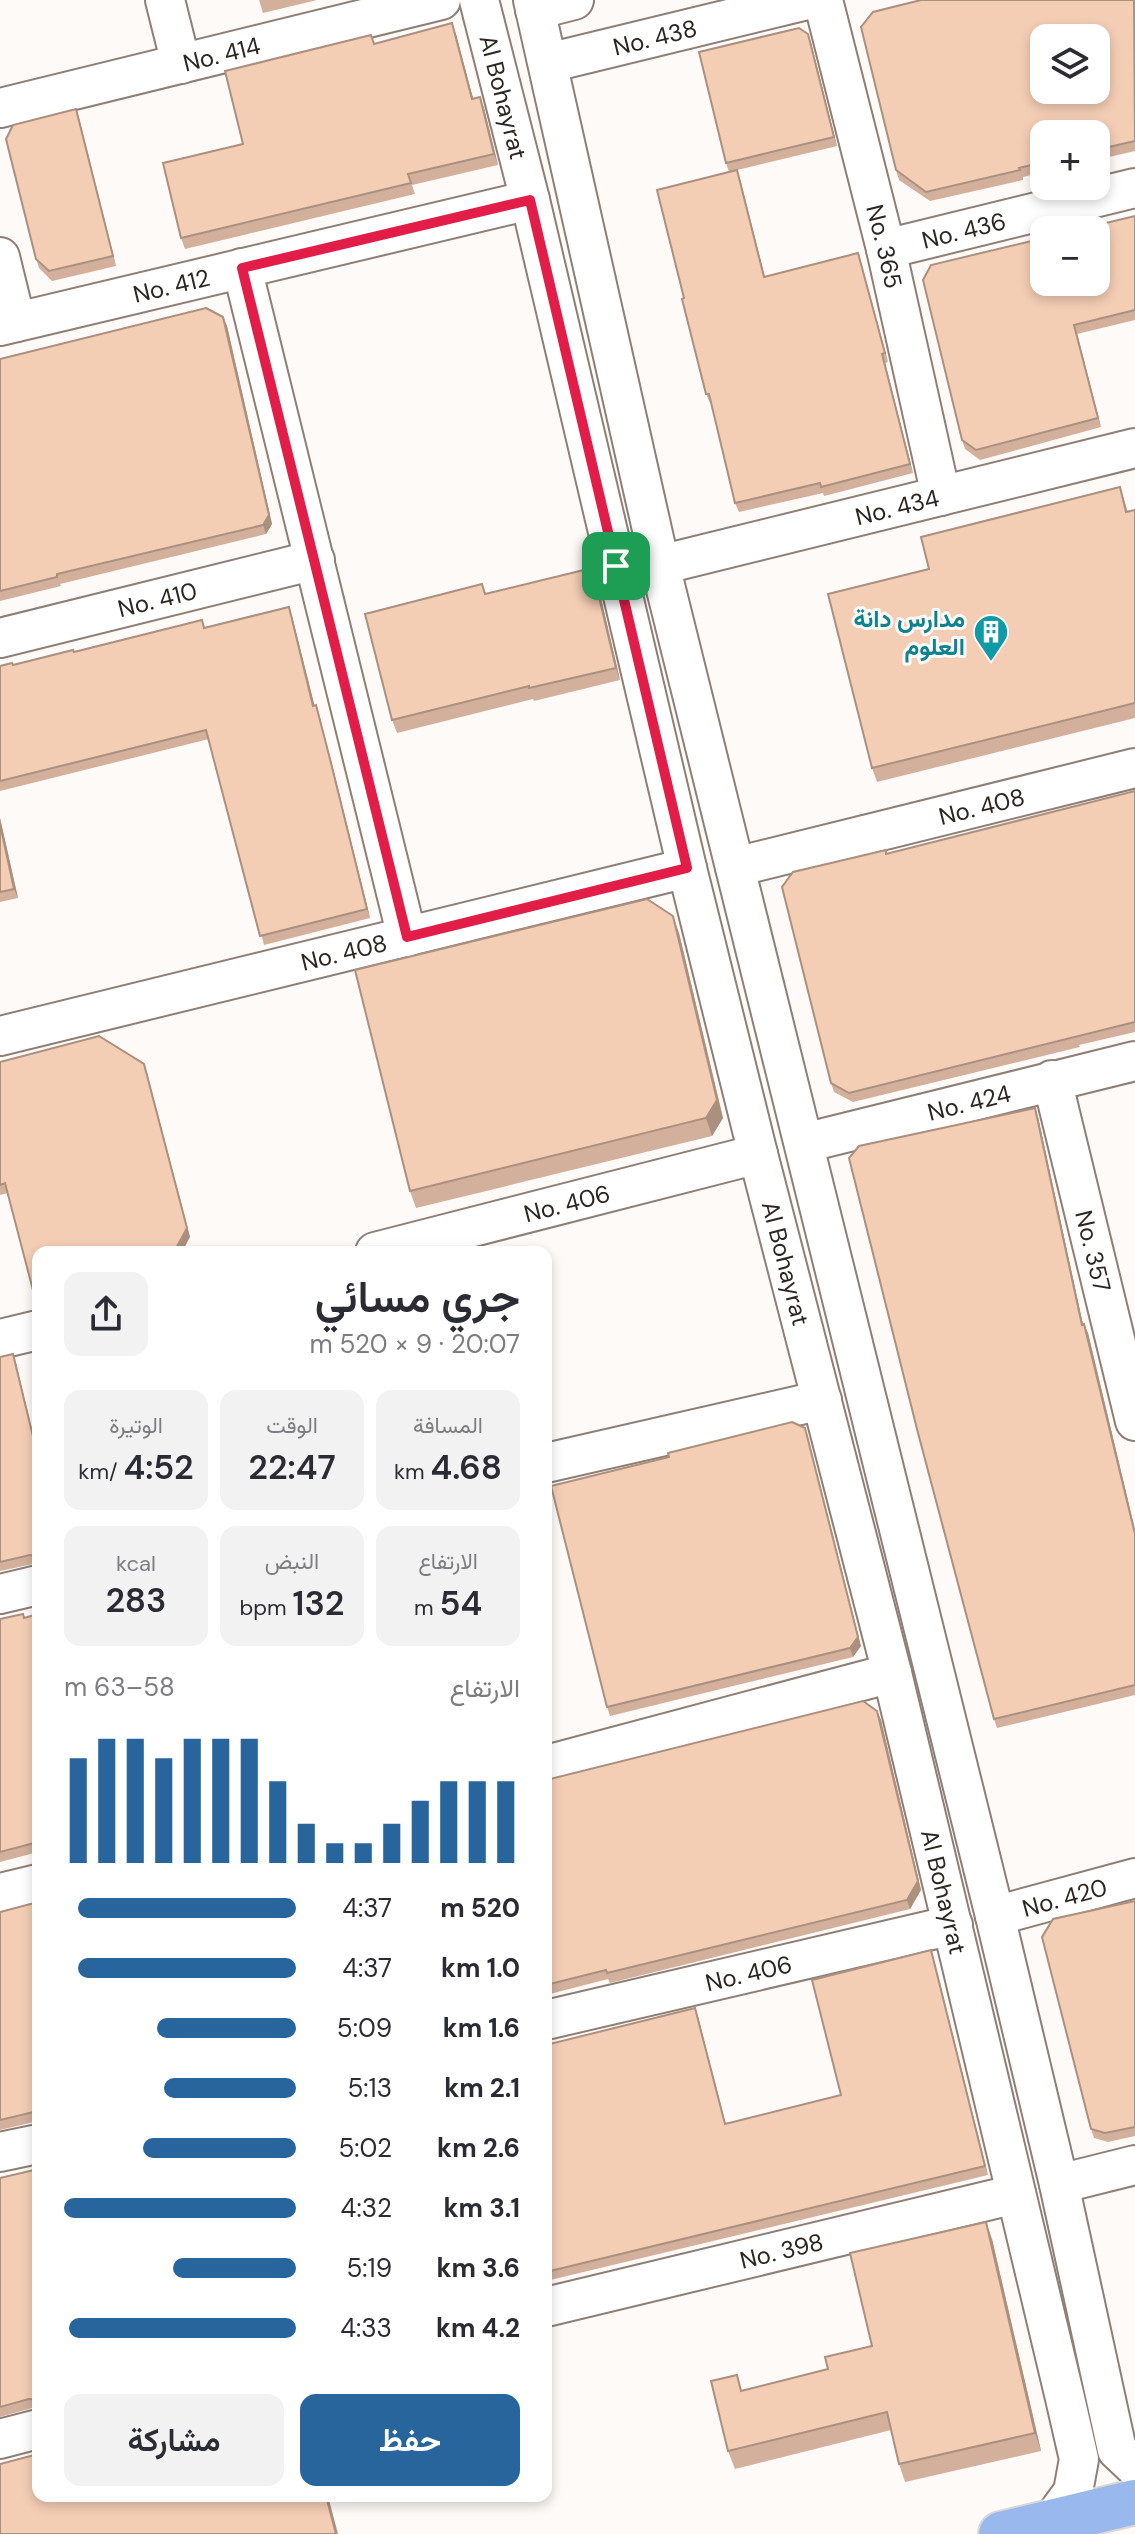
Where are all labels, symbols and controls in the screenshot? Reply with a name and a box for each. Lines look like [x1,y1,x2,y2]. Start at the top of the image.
street label: No. 438 [610,12,700,62]
map controls [1030,24,1110,296]
button: layers [1030,24,1110,104]
street label: No. 414 [180,29,263,78]
street label: Al Bohayrat [473,31,534,162]
button: + [1030,120,1110,200]
street label: No. 365 [860,201,910,291]
street label: No. 436 [918,205,1009,255]
button: − [1030,216,1110,296]
street label: No. 412 [130,261,213,309]
street label: No. 434 [852,481,942,532]
pin [582,532,650,600]
icon: arrive [594,544,638,588]
street label: No. 410 [114,574,200,624]
place label: مدارس دانة العلوم [853,603,965,663]
building icon: مدارس دانة العلوم [972,613,1010,663]
street label: No. 408 [935,780,1028,832]
street label: No. 408 [298,926,390,977]
street label: No. 424 [924,1077,1014,1127]
street label: No. 406 [520,1177,613,1229]
street label: Al Bohayrat [755,1198,817,1329]
street label: No. 357 [1069,1207,1119,1295]
text: جري مسائي [315,1268,520,1326]
button: share [64,1272,148,1356]
text: 20:07 · 9 × 520 m [309,1327,520,1361]
text: الوتيرة [109,1411,163,1440]
text: الوقت [266,1411,318,1440]
text: المسافة [413,1411,483,1440]
text: 4:52 [124,1445,194,1490]
text: 22:47 [248,1445,336,1490]
text: 4.68 [431,1445,502,1490]
text: /km [78,1457,124,1486]
text: km [394,1457,431,1486]
text: النبض [265,1547,319,1576]
text: الارتفاع [418,1547,478,1576]
text: kcal [116,1549,156,1578]
text: 283 [106,1578,166,1623]
text: 132 [293,1581,344,1626]
text: 54 [439,1581,482,1626]
text: bpm [240,1593,293,1622]
text: m [414,1593,439,1622]
text: 58–63 m [64,1670,175,1704]
text: الارتفاع [449,1671,520,1705]
street label: Al Bohayrat [914,1826,974,1957]
street label: No. 420 [1019,1871,1110,1923]
text: 4:37 [342,1891,392,1925]
text: 520 m [440,1891,520,1925]
street label: No. 406 [702,1948,795,1998]
text: 4:37 [342,1951,392,1985]
text: 1.0 km [441,1951,520,1985]
text: 5:09 [337,2011,392,2045]
text: 1.6 km [443,2011,520,2045]
text: 5:13 [347,2071,392,2105]
text: 2.1 km [444,2071,520,2105]
text: 5:02 [338,2131,392,2165]
text: 2.6 km [437,2131,520,2165]
text: 4:32 [341,2191,392,2225]
text: 3.1 km [444,2191,520,2225]
street label: No. 398 [736,2225,826,2275]
text: 5:19 [346,2251,392,2285]
text: 3.6 km [436,2251,520,2285]
text: 4:33 [340,2311,392,2345]
text: 4.2 km [436,2311,520,2345]
button: مشاركة [64,2394,284,2486]
button: حفظ [300,2394,520,2486]

